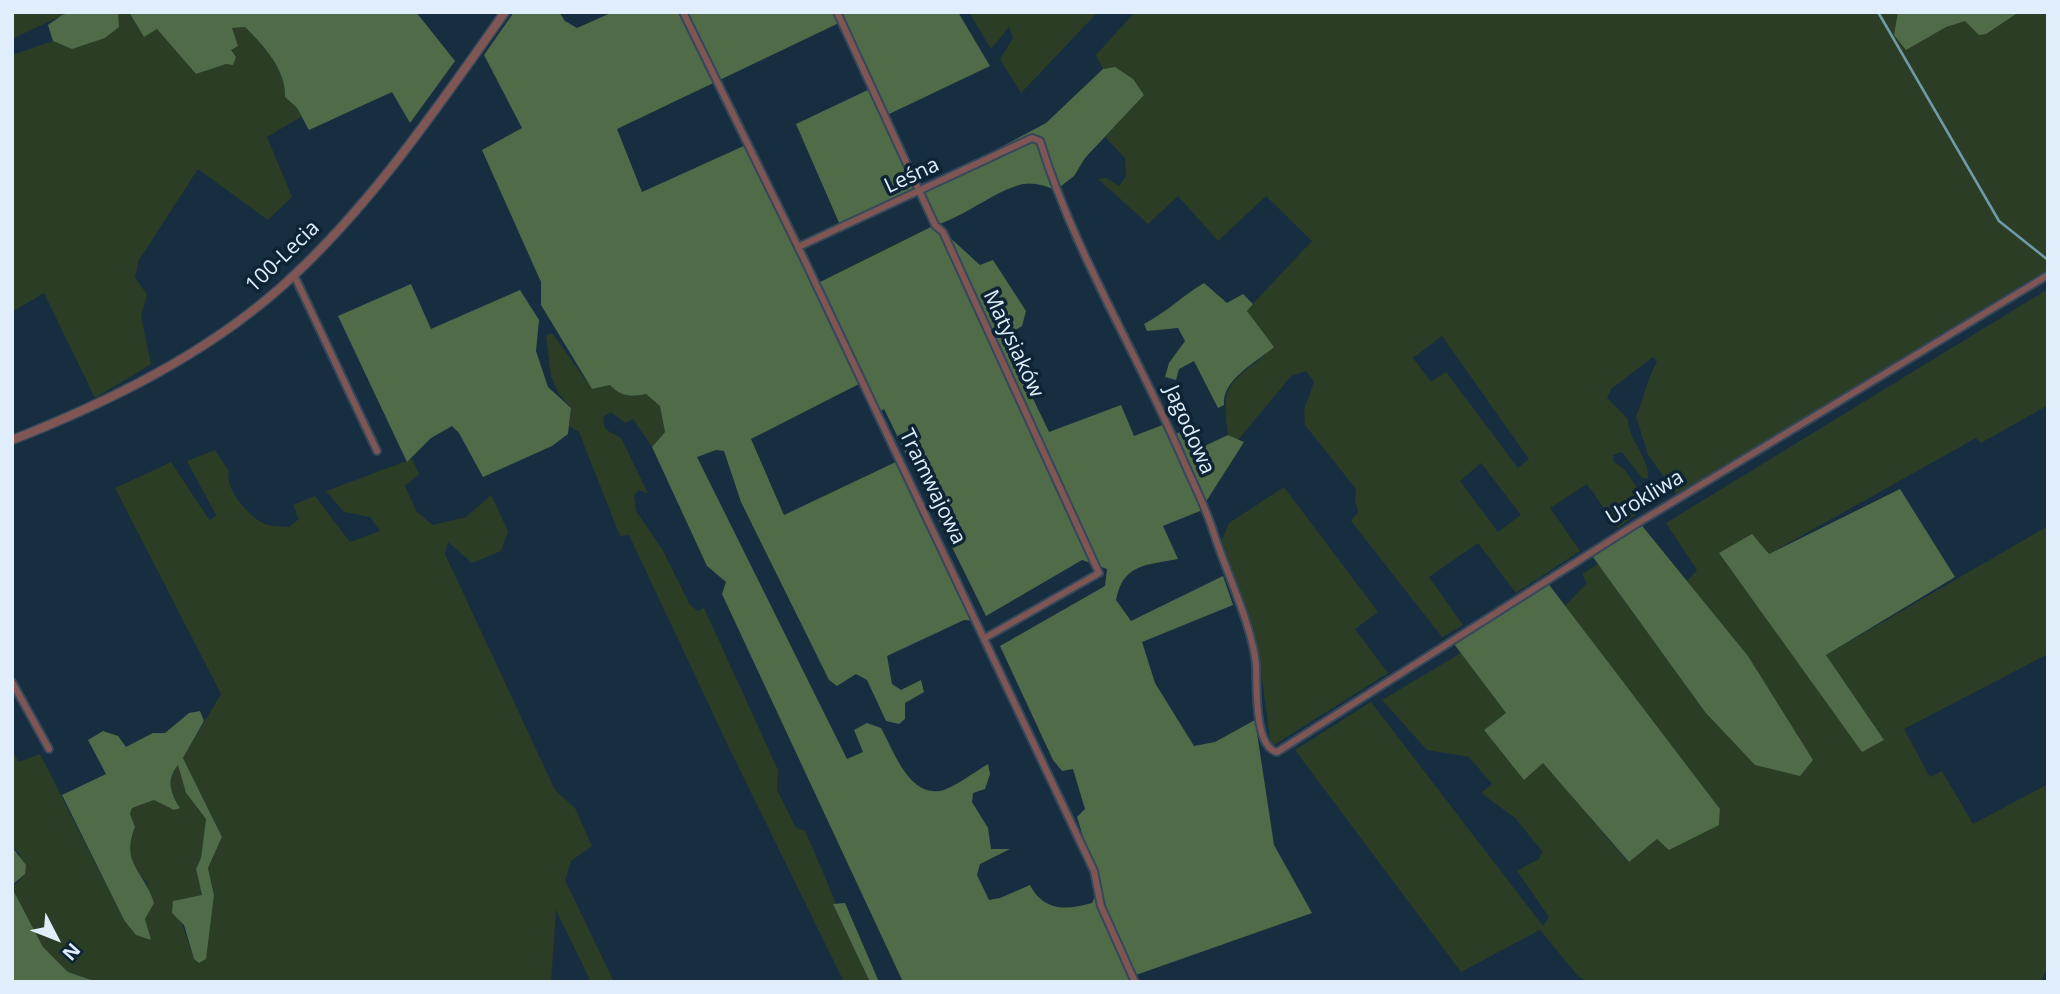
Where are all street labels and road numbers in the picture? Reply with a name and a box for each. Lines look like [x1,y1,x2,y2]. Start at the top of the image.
street label: Leśna [881,152,943,200]
street label: 100-Lecia [241,216,325,298]
street label: Matysiaków [977,286,1049,402]
street label: Jagodowa [1158,382,1220,478]
street label: Tramwajowa [893,425,971,549]
street label: Urokliwa [1602,465,1688,531]

